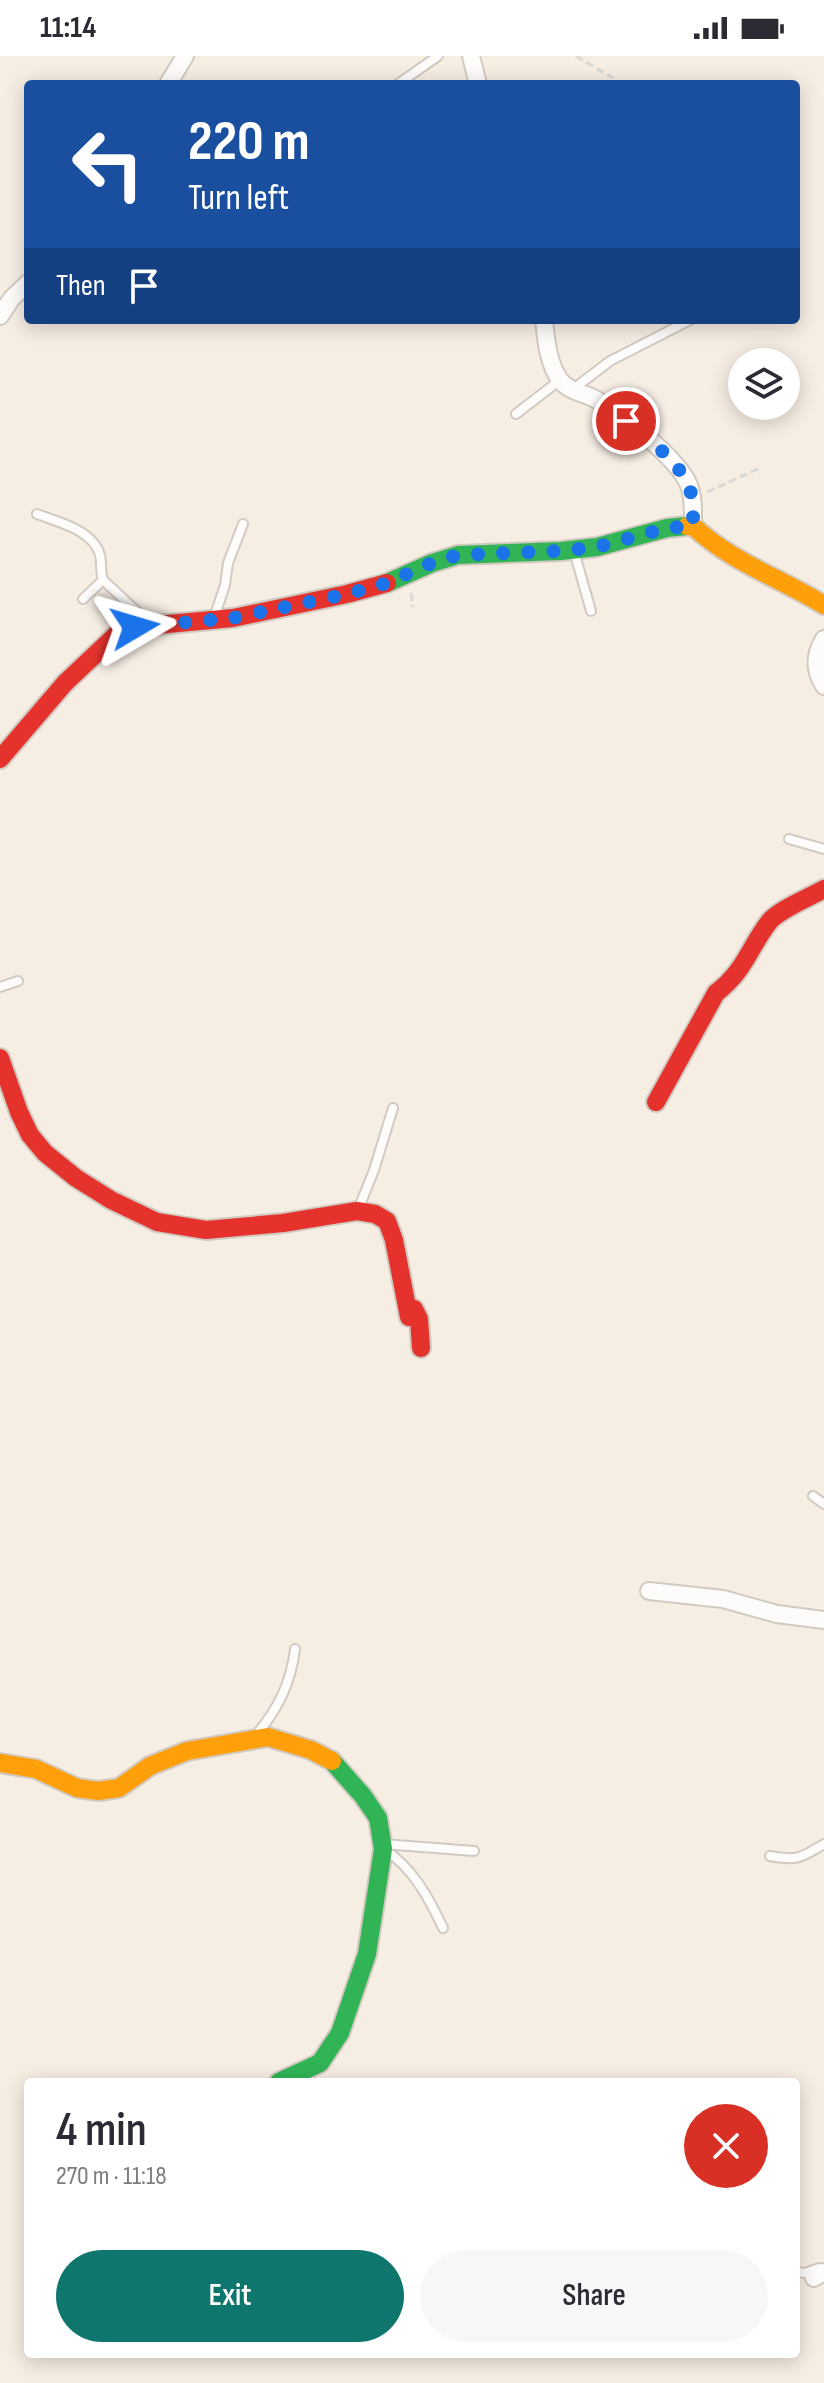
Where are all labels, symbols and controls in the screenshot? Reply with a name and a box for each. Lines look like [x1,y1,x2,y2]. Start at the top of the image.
text: 11:14 [40,10,96,46]
text: 220 m [188,109,310,176]
icon: left [56,112,160,216]
text: Turn left [188,177,289,220]
icon: arrive [122,264,166,308]
text: Then [56,268,106,304]
map controls [728,348,800,420]
button: layers [728,348,800,420]
pin [592,387,660,455]
icon: arrive [604,399,648,443]
position arrow [93,585,177,669]
text: 4 min [56,2102,147,2159]
button: close [684,2104,768,2188]
text: 270 m · 11:18 [56,2161,167,2192]
button: Exit [56,2250,404,2342]
button: Share [420,2250,768,2342]

